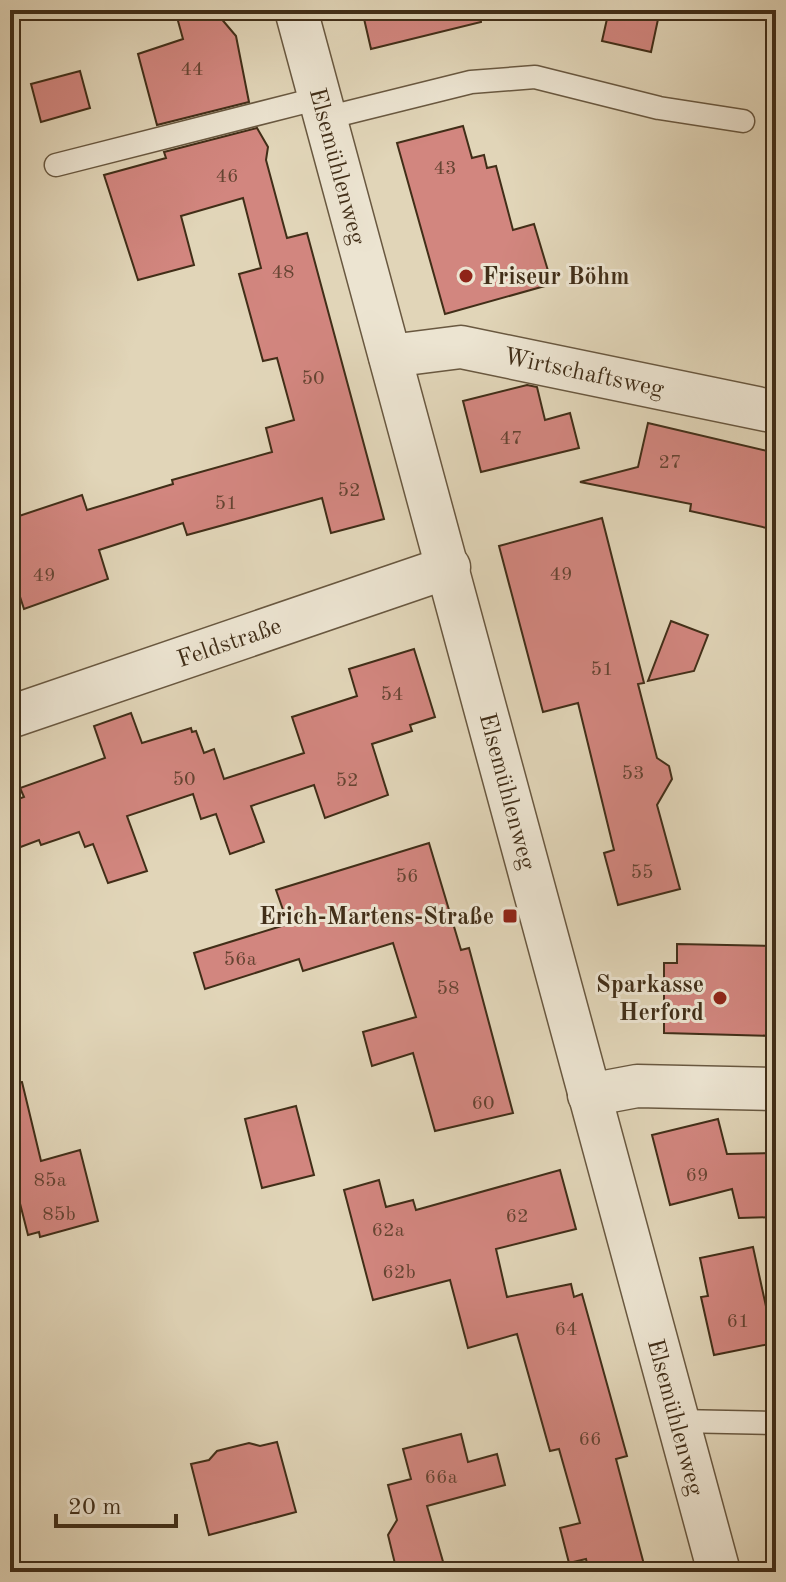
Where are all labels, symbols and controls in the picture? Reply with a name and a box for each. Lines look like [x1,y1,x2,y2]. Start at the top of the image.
house number: 44 [180,60,204,80]
street label: Elsemühlenweg [304,85,369,248]
house number: 43 [433,159,457,179]
house number: 46 [215,167,239,187]
house number: 48 [271,263,295,283]
place label: Friseur Böhm [482,266,629,290]
marker: Friseur Böhm [457,267,475,285]
street label: Wirtschaftsweg [501,345,666,403]
house number: 50 [301,369,325,389]
house number: 47 [499,429,523,449]
house number: 27 [658,453,682,473]
house number: 52 [337,481,361,501]
house number: 51 [214,494,238,514]
house number: 49 [549,565,573,585]
house number: 49 [32,566,56,586]
street label: Feldstraße [174,615,285,673]
house number: 51 [590,660,614,680]
house number: 54 [380,685,404,705]
street label: Elsemühlenweg [474,710,539,873]
house number: 53 [621,764,645,784]
house number: 50 [172,770,196,790]
house number: 52 [335,771,359,791]
house number: 55 [630,863,654,883]
house number: 56 [395,867,419,887]
place label: Erich-Martens-Straße [259,906,494,930]
marker: Erich-Martens-Straße [501,907,519,925]
house number: 56a [223,950,257,970]
place label: Sparkasse Herford [596,974,704,1026]
house number: 58 [436,979,460,999]
marker: Sparkasse Herford [711,989,729,1007]
house number: 60 [471,1094,495,1114]
house number: 69 [685,1166,709,1186]
house number: 85a [33,1171,67,1191]
house number: 85b [42,1205,76,1225]
house number: 62 [505,1207,529,1227]
house number: 62a [371,1221,405,1241]
house number: 62b [382,1263,416,1283]
house number: 61 [726,1312,750,1332]
house number: 64 [554,1320,578,1340]
street label: Elsemühlenweg [642,1336,707,1499]
house number: 66 [578,1430,602,1450]
house number: 66a [424,1468,458,1488]
scale bar [56,1478,176,1528]
text: 20 m [68,1496,122,1520]

